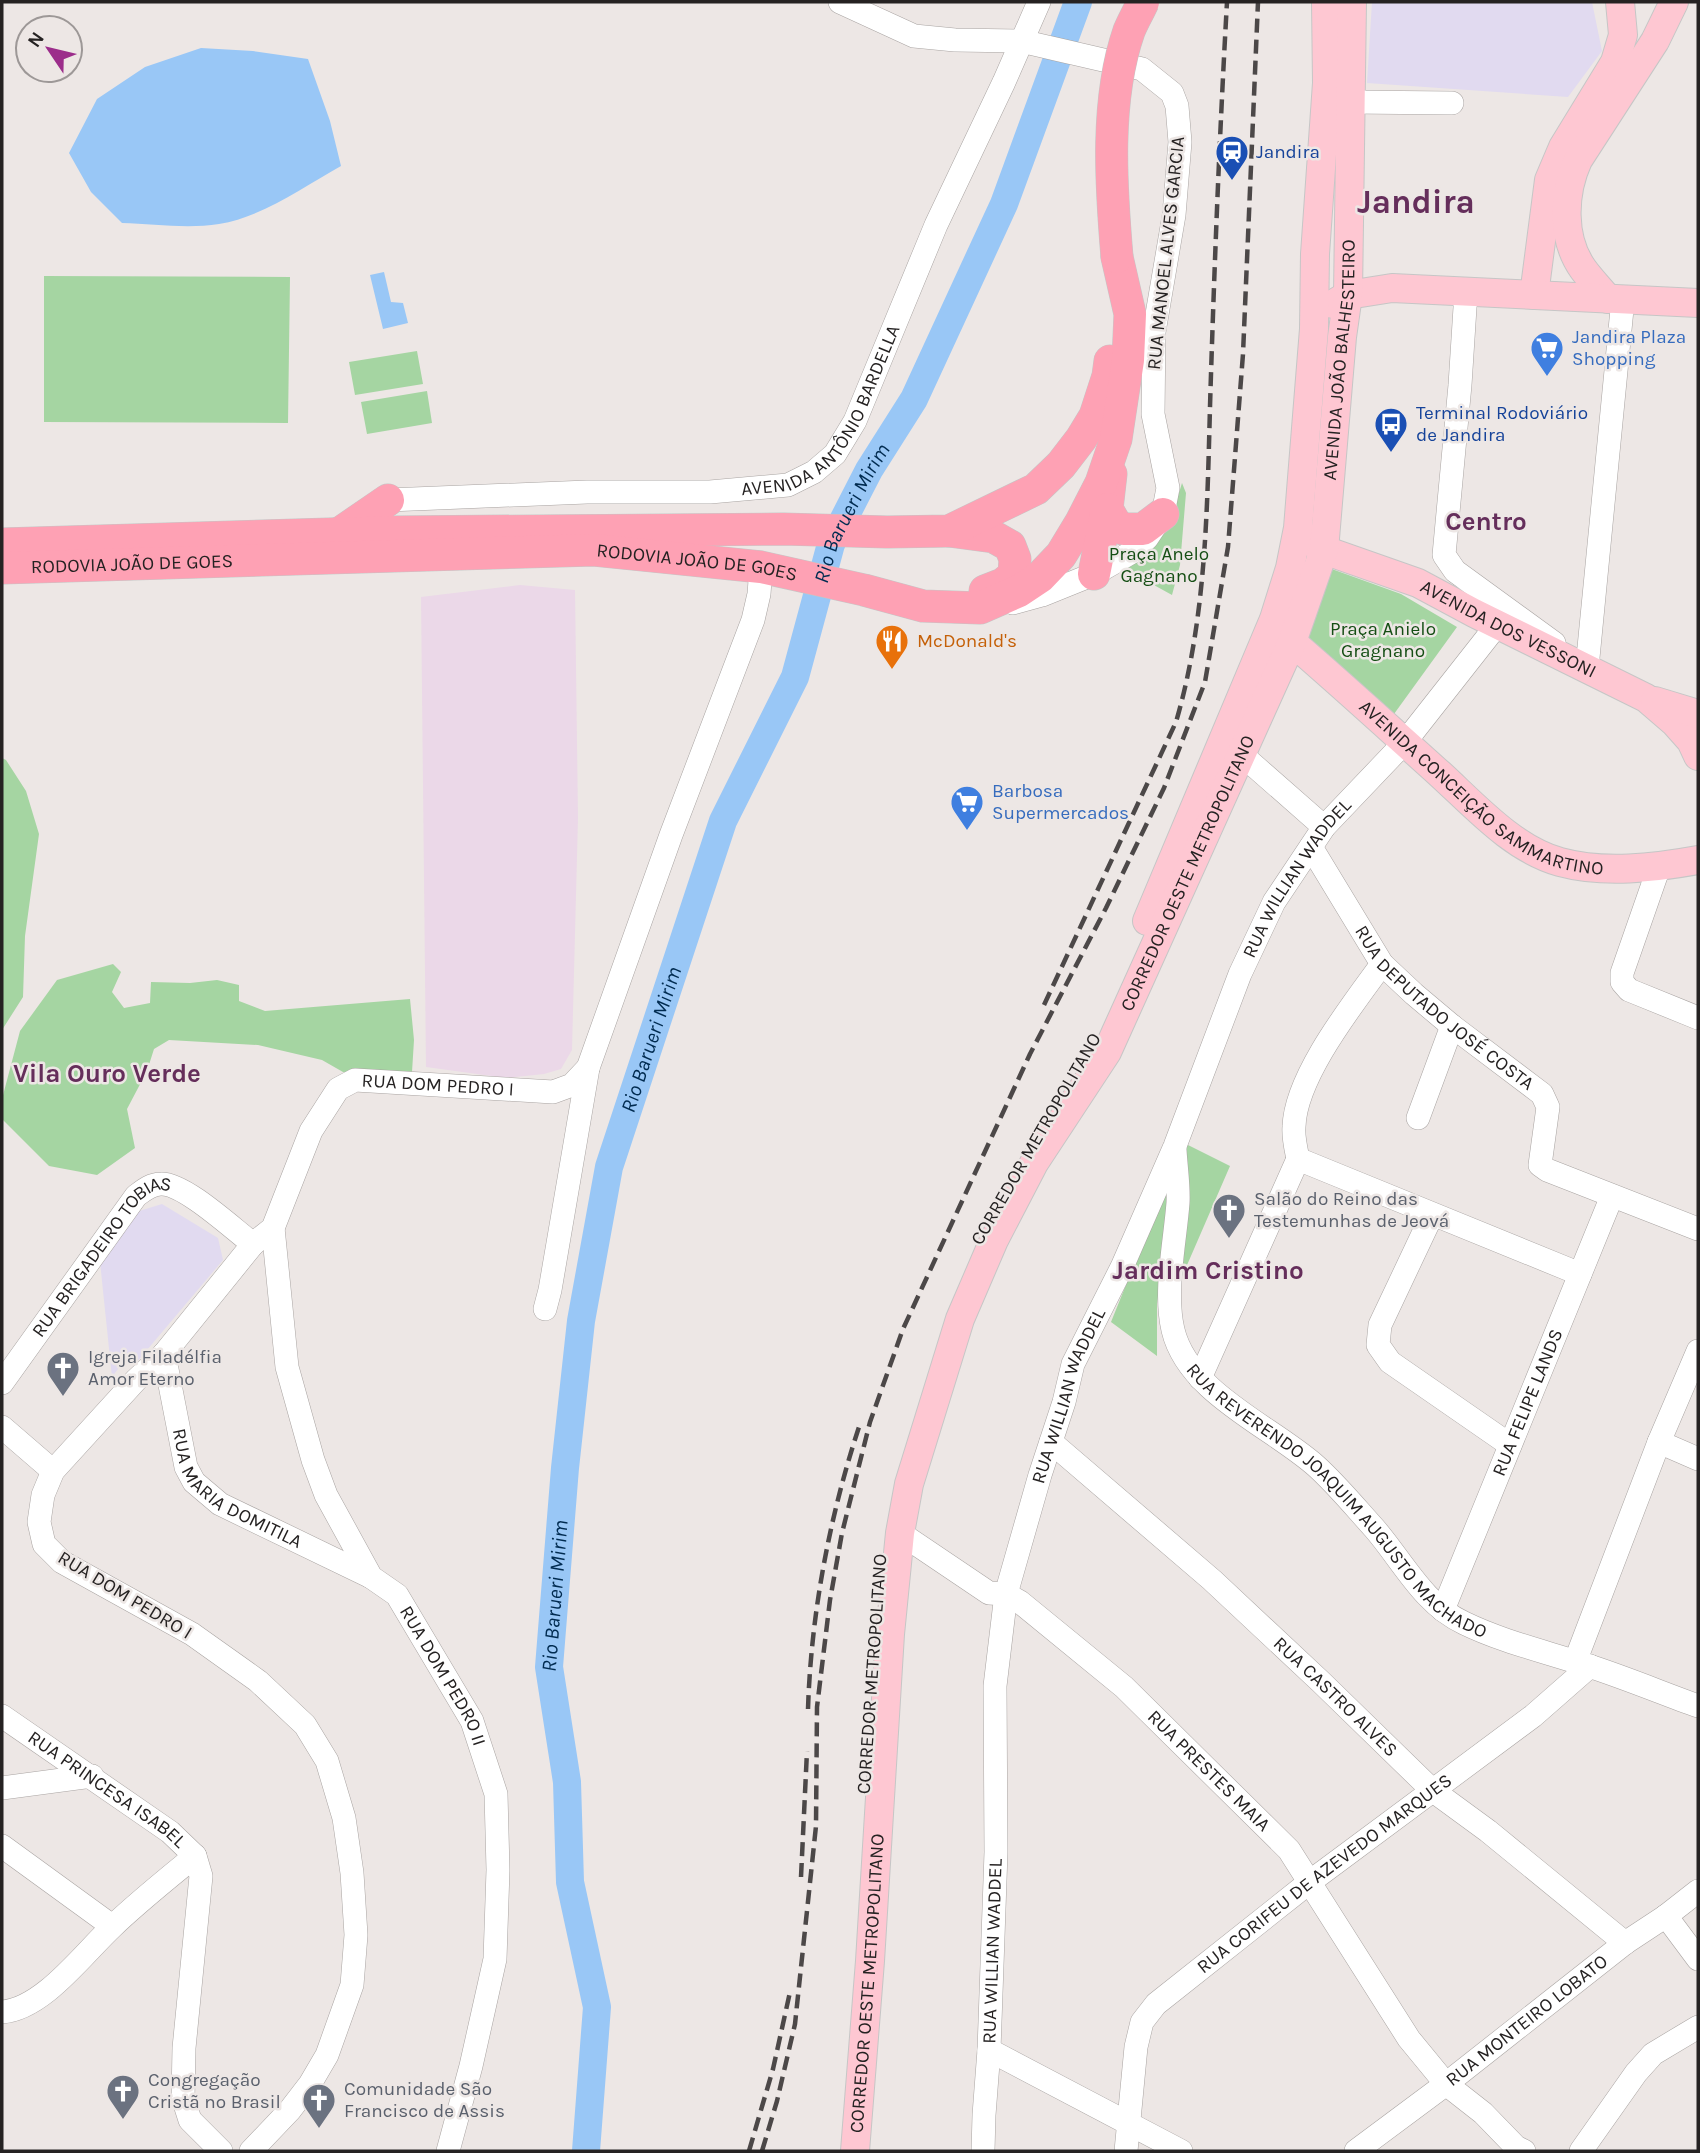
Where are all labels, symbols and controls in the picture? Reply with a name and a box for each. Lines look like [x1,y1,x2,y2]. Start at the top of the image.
north arrow [14,14,84,84]
text: N [23,28,49,52]
station icon: Jandira [1213,133,1251,182]
street label: RUA MANOEL ALVES GARCIA [1143,135,1189,371]
place label: Jandira [1256,141,1320,163]
district label: Jandira [1357,183,1475,221]
street label: AVENIDA JOÃO BALHESTEIRO [1319,239,1360,481]
street label: AVENIDA ANTÔNIO BARDELLA [740,322,904,500]
place label: Jandira Plaza Shopping [1572,326,1686,370]
supermarket icon: Jandira Plaza Shopping [1528,329,1566,378]
place label: Terminal Rodoviário de Jandira [1416,402,1588,446]
bus stop icon: Terminal Rodoviário de Jandira [1372,405,1410,454]
water label: Rio Barueri Mirim [809,439,895,586]
district label: Centro [1445,506,1527,537]
street label: RODOVIA JOÃO DE GOES [596,539,799,586]
park label: Praça Anelo Gagnano [1109,543,1209,587]
street label: RODOVIA JOÃO DE GOES [31,550,233,578]
street label: AVENIDA DOS VESSONI [1417,575,1600,683]
park label: Praça Anielo Gragnano [1330,618,1436,662]
restaurant icon: McDonald's [873,622,911,671]
place label: McDonald's [917,630,1017,652]
street label: AVENIDA CONCEIÇÃO SAMMARTINO [1355,696,1604,880]
street label: CORREDOR OESTE METROPOLITANO [1116,732,1259,1015]
place label: Barbosa Supermercados [992,780,1129,824]
supermarket icon: Barbosa Supermercados [948,783,986,832]
street label: RUA WILLIAN WADDEL [1238,794,1356,961]
street label: RUA DEPUTADO JOSÉ COSTA [1350,921,1538,1095]
water label: Rio Barueri Mirim [616,963,686,1116]
street label: CORREDOR METROPOLITANO [966,1029,1106,1249]
district label: Vila Ouro Verde [13,1058,201,1089]
street label: RUA DOM PEDRO I [361,1069,515,1101]
street label: RUA BRIGADEIRO TOBIAS [27,1173,173,1341]
place label: Salão do Reino das Testemunhas de Jeová [1254,1188,1449,1232]
church icon: Salão do Reino das Testemunhas de Jeová [1210,1191,1248,1240]
district label: Jardim Cristino [1112,1255,1304,1286]
street label: RUA WILLIAN WADDEL [1027,1304,1110,1486]
street label: RUA FELIPE LANDS [1488,1326,1568,1479]
place label: Igreja Filadélfia Amor Eterno [88,1346,222,1390]
church icon: Igreja Filadélfia Amor Eterno [44,1349,82,1398]
street label: RUA REVERENDO JOAQUIM AUGUSTO MACHADO [1182,1359,1490,1643]
street label: RUA MARIA DOMITILA [168,1427,306,1553]
water label: Rio Barueri Mirim [537,1519,573,1673]
street label: RUA DOM PEDRO I [54,1546,196,1644]
street label: CORREDOR METROPOLITANO [853,1553,891,1795]
street label: RUA DOM PEDRO II [395,1602,490,1749]
street label: RUA CASTRO ALVES [1269,1632,1402,1761]
street label: RUA PRESTES MAIA [1143,1706,1275,1836]
street label: RUA PRINCESA ISABEL [24,1726,191,1853]
street label: RUA CORIFEU DE AZEVEDO MARQUES [1193,1769,1456,1978]
street label: CORREDOR OESTE METROPOLITANO [845,1833,889,2134]
street label: RUA WILLIAN WADDEL [978,1858,1007,2044]
street label: RUA MONTEIRO LOBATO [1442,1950,1612,2091]
place label: Congregação Cristã no Brasil [148,2069,281,2113]
church icon: Congregação Cristã no Brasil [104,2072,142,2121]
place label: Comunidade São Francisco de Assis [344,2078,505,2122]
church icon: Comunidade São Francisco de Assis [300,2081,338,2130]

